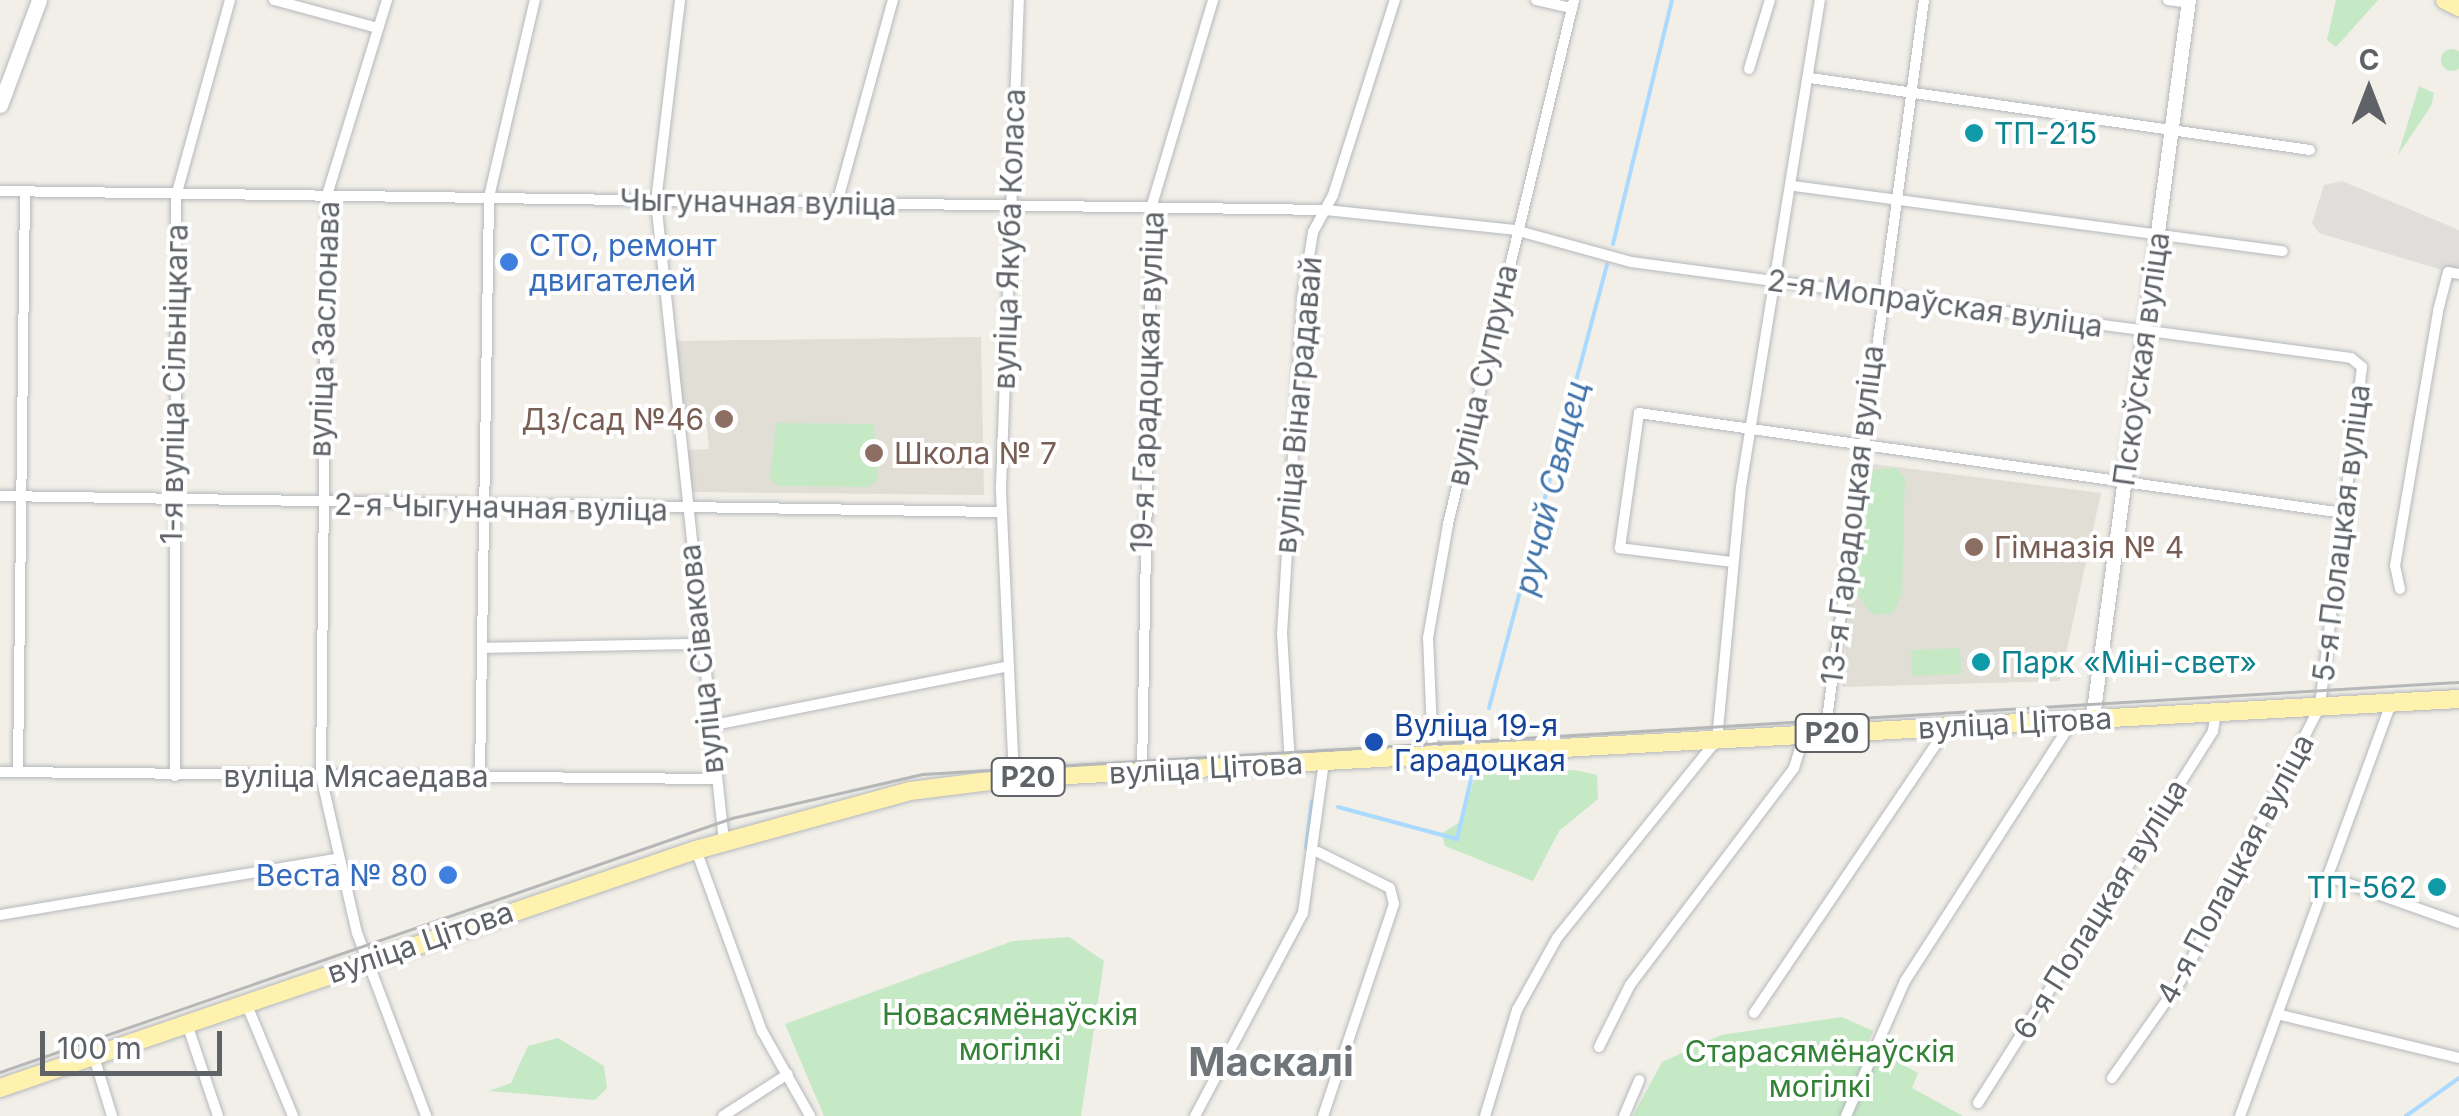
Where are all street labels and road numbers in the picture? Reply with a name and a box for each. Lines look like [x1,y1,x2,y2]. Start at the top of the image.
street label: вуліца Якуба Коласа [986,88,1032,390]
street label: Чыгуначная вуліца [619,182,897,222]
street label: вуліца Заслонава [302,200,346,458]
street label: 19-я Гарадоцкая вуліца [1123,211,1171,553]
street label: 1-я вуліца Сільніцкага [153,224,195,544]
street label: Пскоўская вуліца [2105,230,2177,488]
street label: вуліца Вінаградавай [1267,255,1329,555]
street label: вуліца Супруна [1439,261,1525,489]
street label: 2-я Мопраўская вуліца [1765,262,2105,344]
street label: 13-я Гарадоцкая вуліца [1813,343,1891,687]
street label: 5-я Полацкая вуліца [2305,382,2377,684]
street label: 2-я Чыгуначная вуліца [334,486,668,528]
street label: вуліца Сівакова [671,542,731,776]
street label: вуліца Цітова [1917,700,2113,746]
road number: Р20 [1794,710,1870,756]
street label: 4-я Полацкая вуліца [2149,728,2321,1010]
street label: вуліца Цітова [1108,745,1304,791]
road number: Р20 [990,754,1066,800]
street label: вуліца Мясаедава [223,758,489,794]
street label: 6-я Полацкая вуліца [2005,772,2195,1046]
street label: вуліца Цітова [322,893,518,991]

